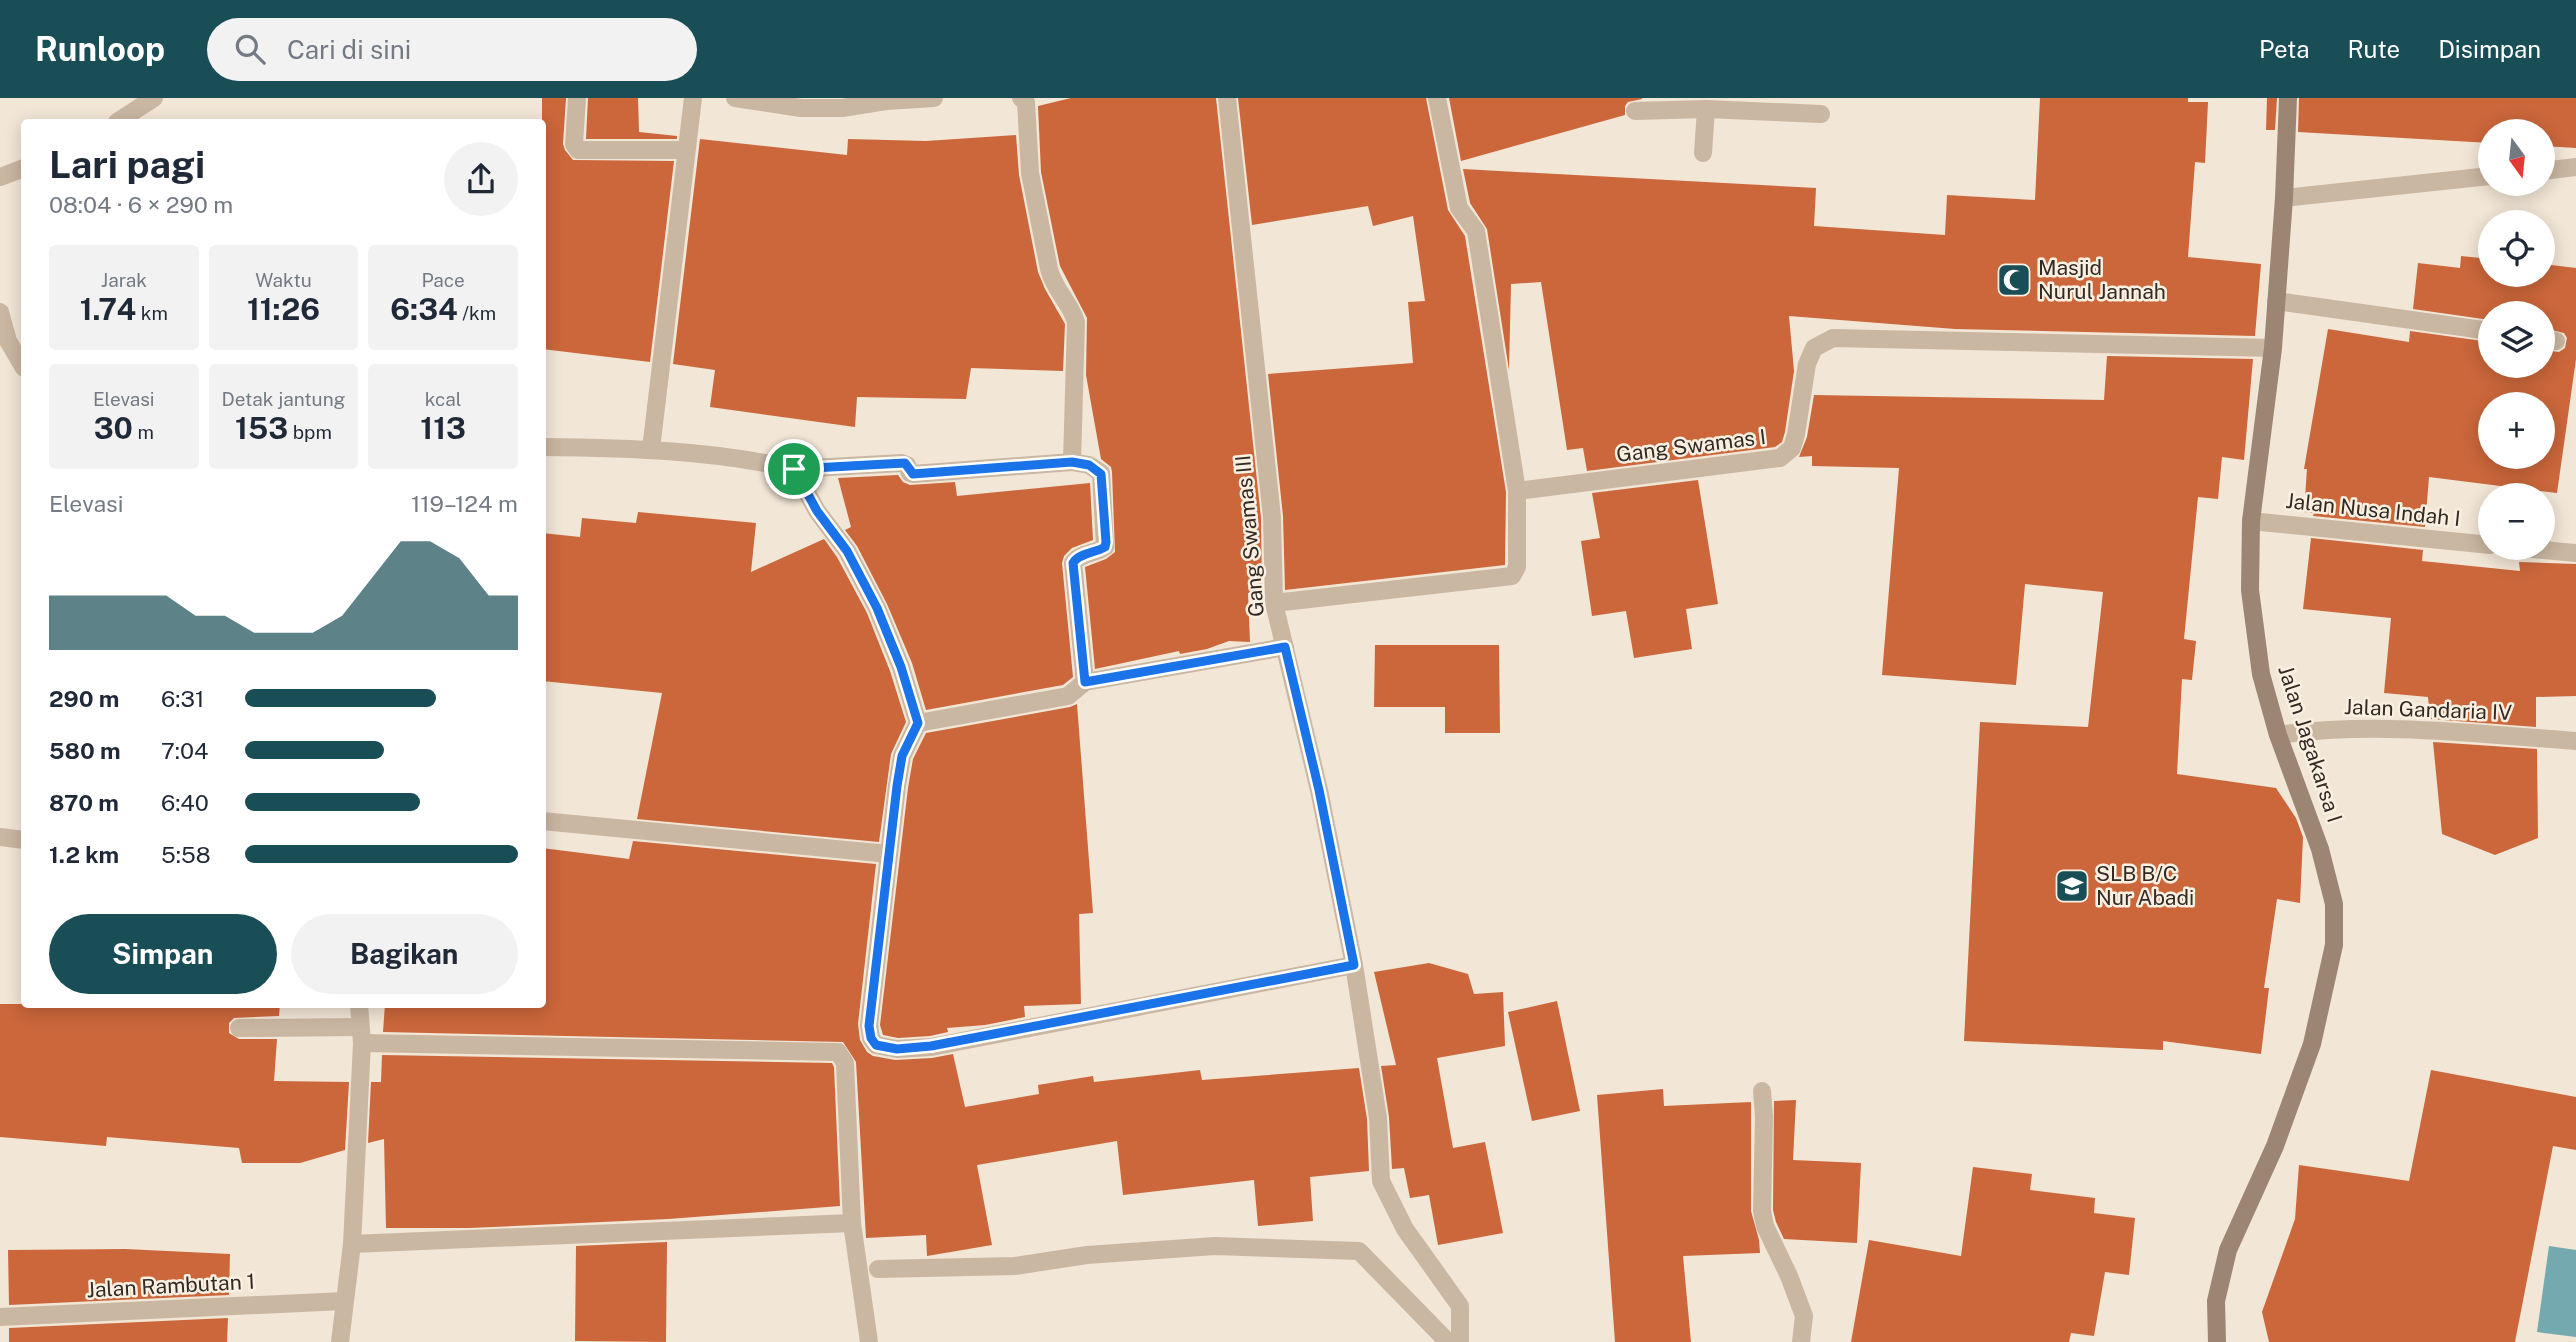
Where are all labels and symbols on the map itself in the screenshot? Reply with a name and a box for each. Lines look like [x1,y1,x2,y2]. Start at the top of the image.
north arrow [2478,119,2555,196]
place label: Masjid Nurul Jannah [2038,255,2166,304]
mosque icon: Masjid Nurul Jannah [1995,261,2033,299]
street label: Gang Swamas I [1615,424,1767,467]
pin [764,439,824,499]
street label: Gang Swamas III [1230,454,1269,618]
street label: Jalan Nusa Indah I [2284,488,2462,531]
street label: Jalan Jagakarsa I [2273,662,2348,826]
street label: Jalan Gandaria IV [2343,694,2513,725]
place label: SLB B/C Nur Abadi [2096,861,2194,910]
school or university icon: SLB B/C Nur Abadi [2053,867,2091,905]
street label: Jalan Rambutan 1 [86,1269,256,1302]

